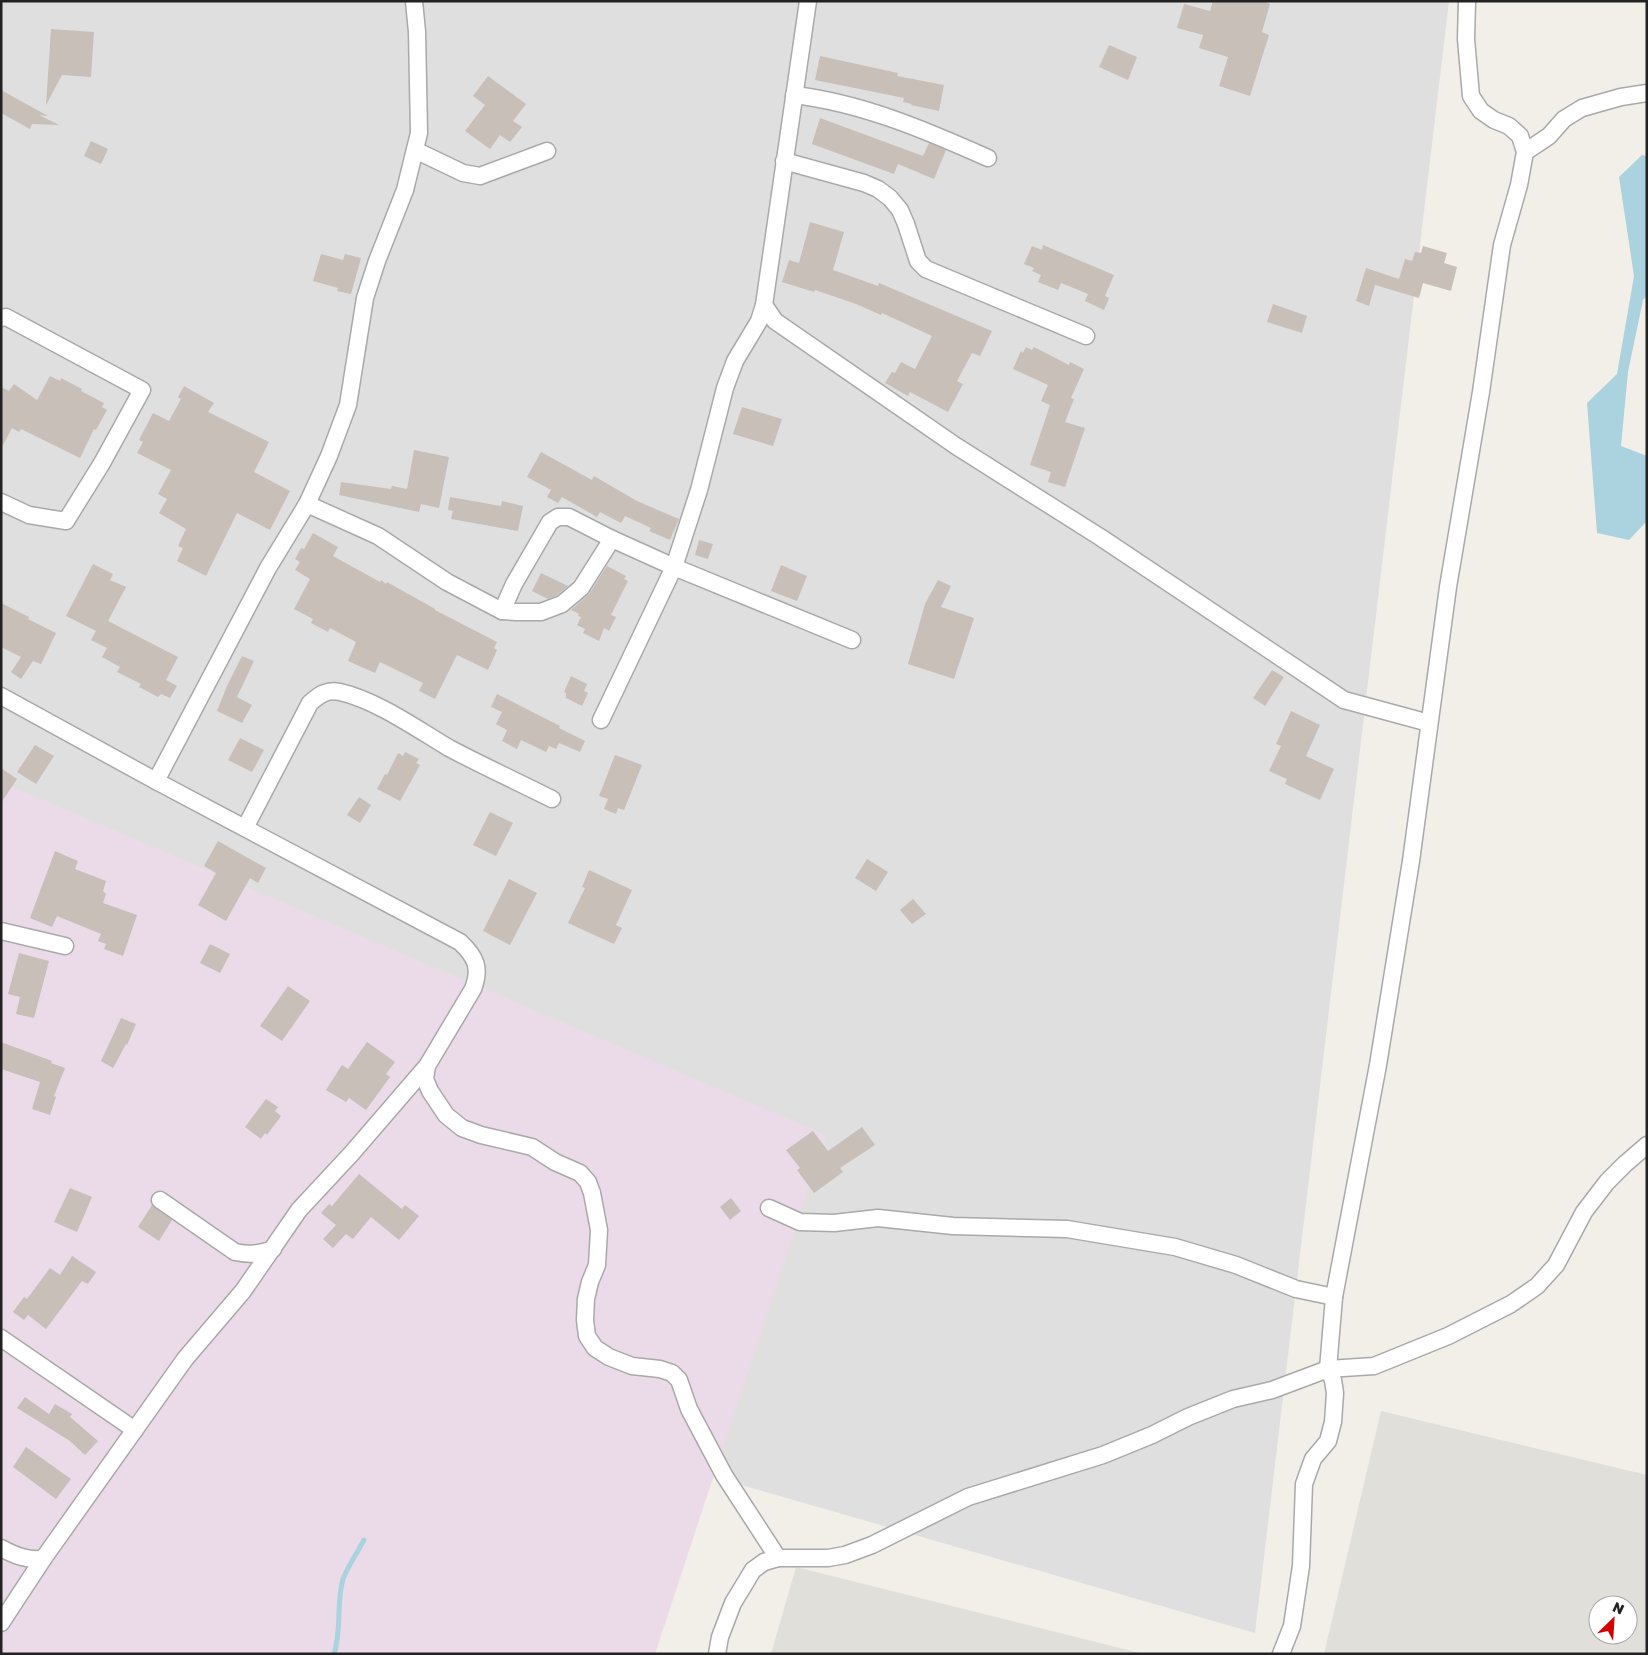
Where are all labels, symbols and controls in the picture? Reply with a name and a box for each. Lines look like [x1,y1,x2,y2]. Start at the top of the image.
north arrow [1588,1595,1638,1645]
text: N [1610,1598,1627,1618]

